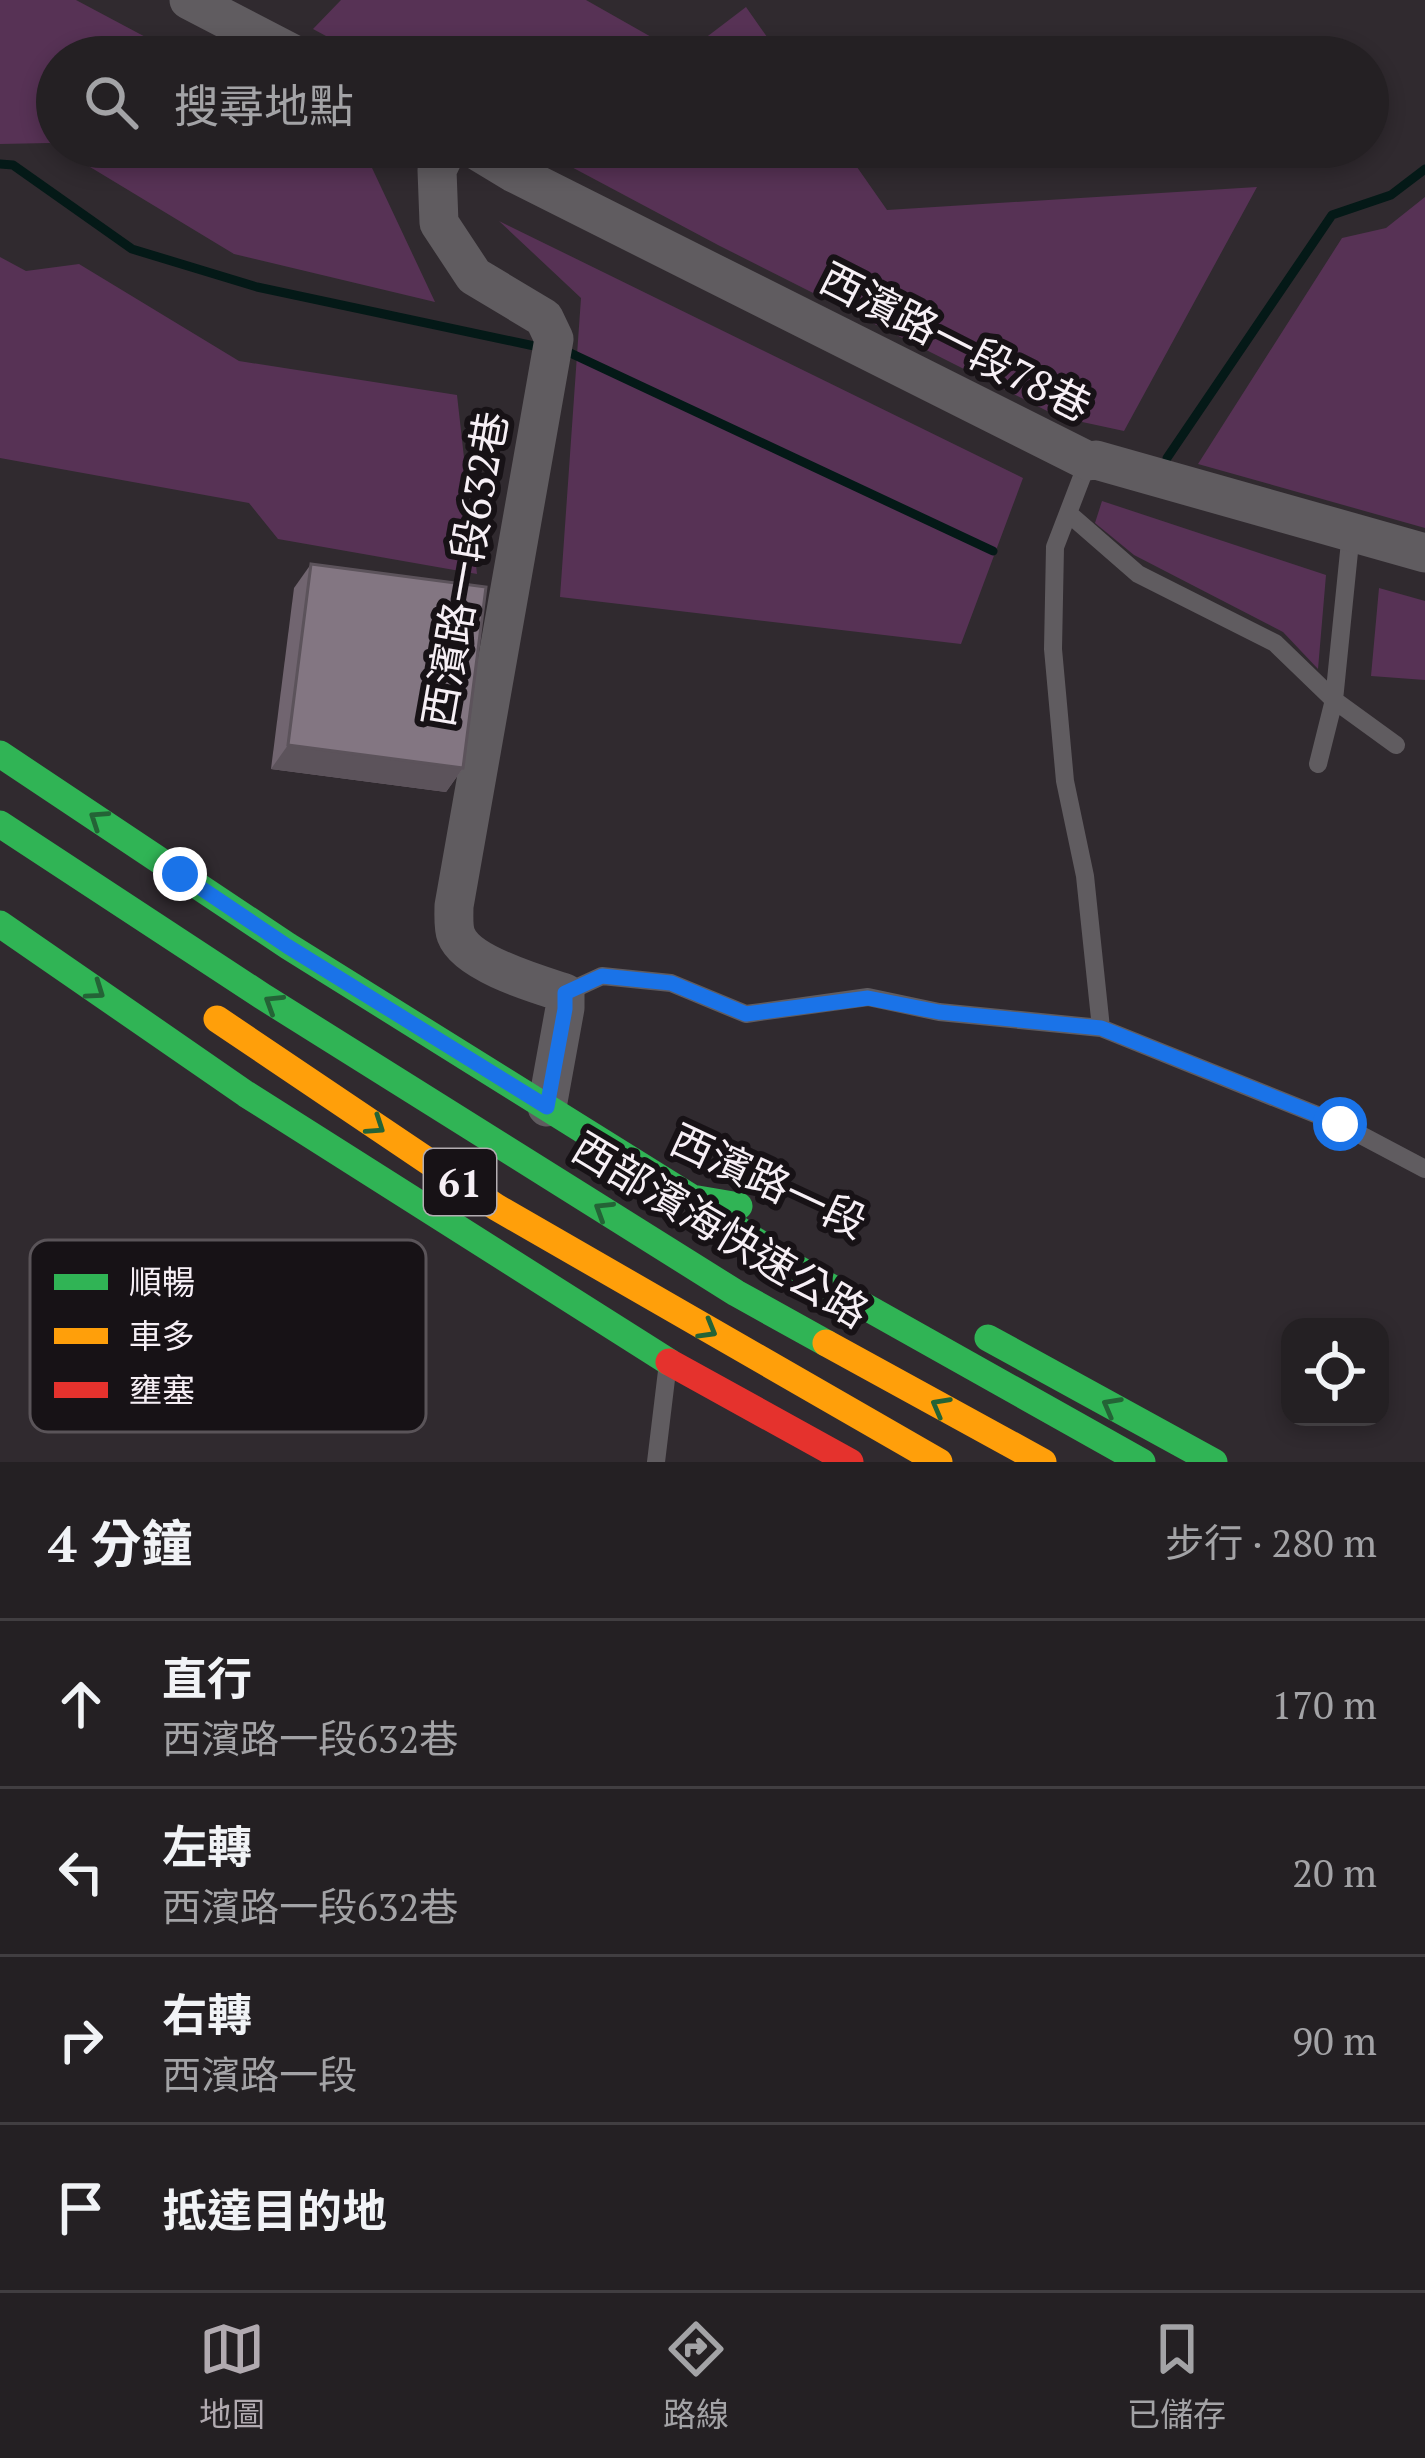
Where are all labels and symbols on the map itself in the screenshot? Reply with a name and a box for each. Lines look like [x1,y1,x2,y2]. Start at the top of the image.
street label: 西濱路一段78巷 [811,249,1101,433]
street label: 西濱路一段632巷 [409,407,519,731]
one-way arrow [89,812,111,834]
route end [153,847,207,901]
one-way arrow [83,976,105,998]
one-way arrow [264,995,286,1017]
route start [1313,1097,1367,1151]
street label: 西濱路一段 [662,1110,876,1250]
one-way arrow [362,1111,384,1133]
street label: 西部濱海快速公路 [563,1118,879,1340]
road number: 61 [424,1149,496,1215]
one-way arrow [594,1202,616,1224]
legend [30,1240,426,1432]
text: 順暢 [129,1260,195,1303]
text: 車多 [129,1314,195,1357]
one-way arrow [695,1315,717,1338]
text: 壅塞 [129,1368,195,1411]
one-way arrow [932,1397,953,1420]
one-way arrow [1102,1397,1123,1420]

